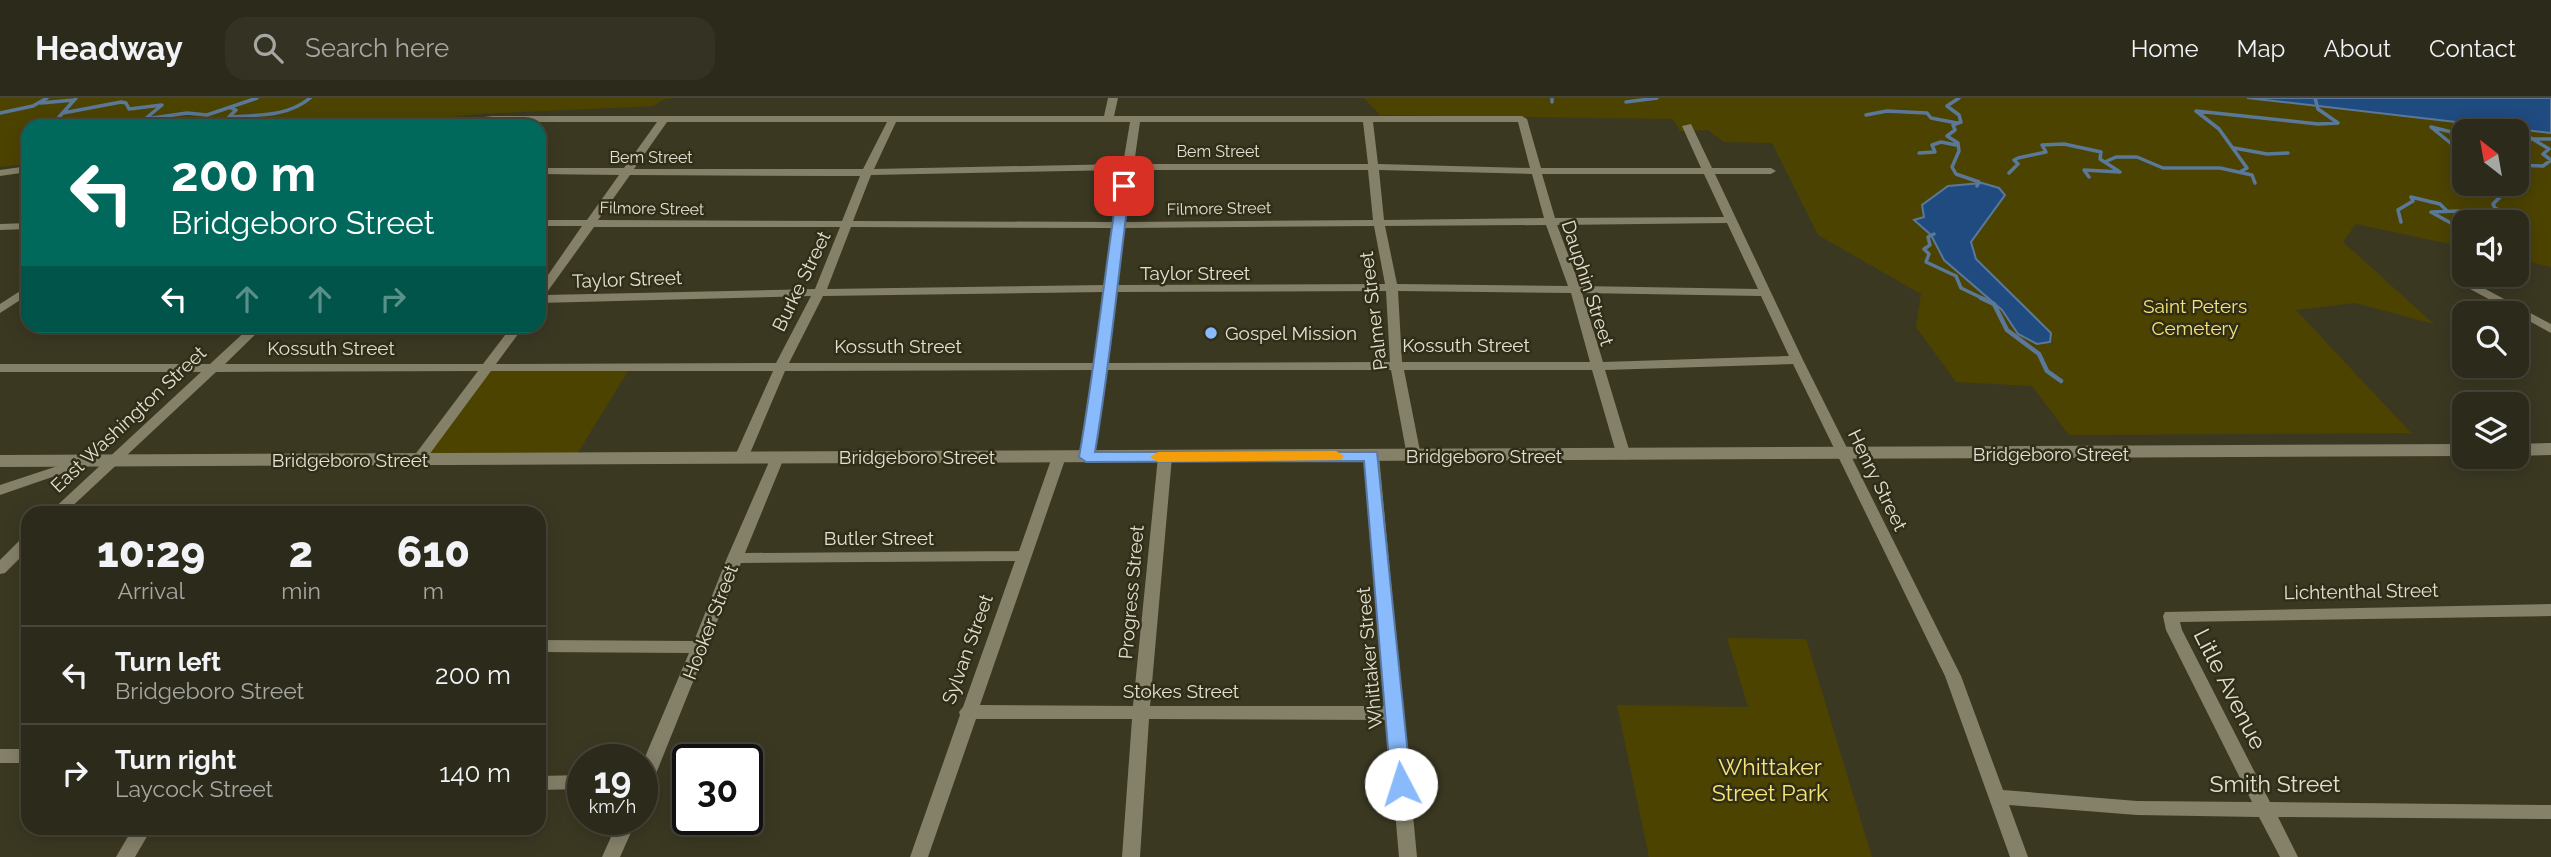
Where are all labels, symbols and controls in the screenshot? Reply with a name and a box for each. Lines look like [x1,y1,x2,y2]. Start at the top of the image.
search box [225,17,715,80]
text: Headway [35,29,183,68]
icon: search [249,29,287,67]
text: Search here [305,33,449,63]
text: Home [2131,34,2199,63]
text: Map [2237,34,2285,63]
text: About [2323,34,2391,63]
text: Contact [2429,34,2516,63]
north arrow [2452,119,2529,196]
map controls [2452,119,2529,469]
street label: Bem Street [1176,142,1260,161]
text: 200 m [171,145,316,202]
icon: left [56,147,147,238]
street label: Bem Street [609,148,693,167]
pin [1094,156,1154,216]
icon: arrive [1105,167,1143,205]
street label: Filmore Street [599,198,705,219]
street label: Filmore Street [1167,198,1272,219]
text: Bridgeboro Street [171,204,434,241]
button: sound [2452,210,2529,287]
street label: Dauphin Street [1557,217,1619,349]
street label: Burke Street [767,227,835,335]
street label: Palmer Street [1355,250,1391,372]
street label: Taylor Street [1140,262,1251,284]
street label: Taylor Street [572,266,683,292]
icon: left [155,280,193,318]
icon: ahead [228,280,266,318]
icon: ahead [301,280,339,318]
icon: right [374,280,412,318]
park label: Saint Peters Cemetery [2143,295,2247,339]
button: search [2452,301,2529,378]
place label: Gospel Mission [1225,322,1357,344]
marker: Gospel Mission [1203,325,1219,341]
street label: Kossuth Street [1402,334,1530,356]
street label: Kossuth Street [834,335,962,357]
street label: Kossuth Street [267,337,395,359]
street label: East Washington Street [46,341,211,497]
button: layers [2452,392,2529,469]
street label: Henry Street [1844,426,1912,535]
street label: Bridgeboro Street [1973,443,2130,465]
street label: Bridgeboro Street [1406,445,1563,467]
street label: Bridgeboro Street [839,446,996,468]
street label: Bridgeboro Street [272,449,429,471]
street label: Progress Street [1114,523,1148,660]
street label: Butler Street [824,527,935,549]
text: 10:29 [97,528,205,577]
text: 2 [289,528,313,577]
text: 610 [397,528,470,577]
street label: Hooker Street [678,561,742,682]
text: Arrival [117,577,185,604]
text: min [281,577,321,604]
text: m [423,577,444,604]
street label: Lichtenthal Street [2283,579,2439,603]
street label: Whittaker Street [1352,585,1386,730]
street label: Sylvan Street [937,591,997,707]
street label: Litle Avenue [2189,624,2272,754]
text: Turn left [115,647,221,677]
icon: left [56,656,94,694]
text: 200 m [435,660,511,690]
text: Bridgeboro Street [115,677,304,704]
street label: Stokes Street [1123,680,1240,702]
speed limit sign: 30 [672,744,763,835]
text: Turn right [115,745,236,775]
position arrow [1364,747,1438,821]
park label: Whittaker Street Park [1712,753,1828,806]
icon: right [56,754,94,792]
text: 140 m [439,758,511,788]
text: 19 [594,760,631,801]
street label: Smith Street [2210,770,2341,797]
text: Laycock Street [115,775,273,802]
text: km/h [589,796,636,817]

